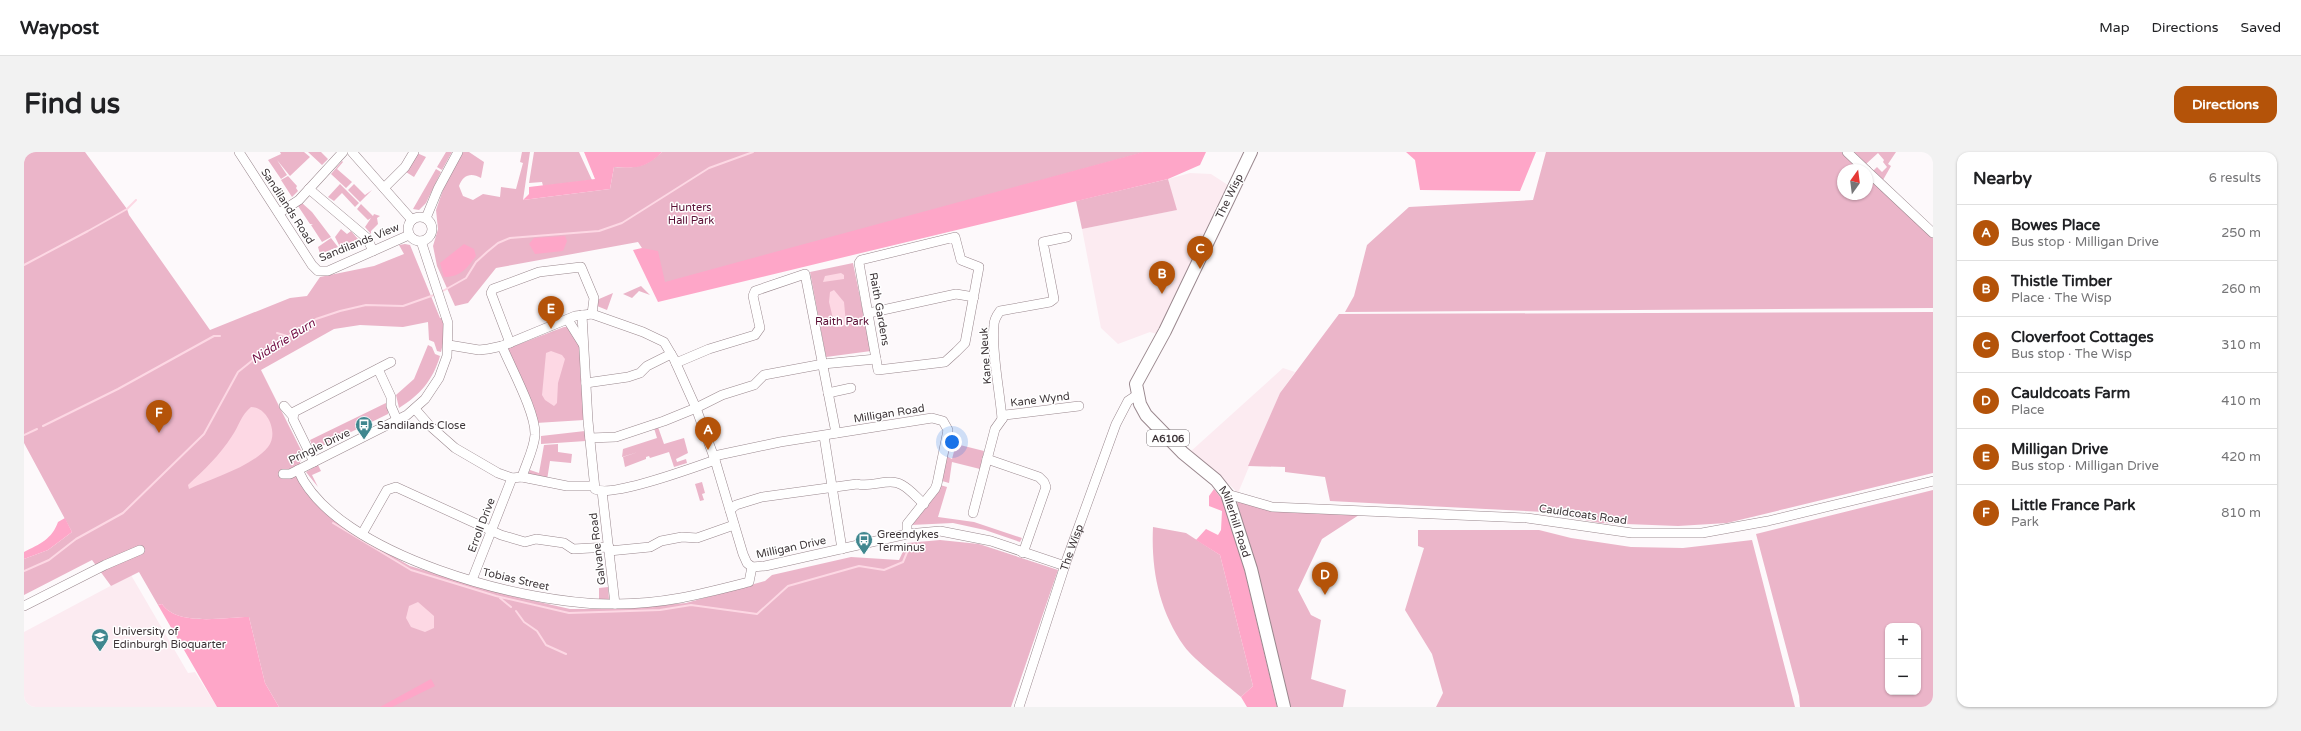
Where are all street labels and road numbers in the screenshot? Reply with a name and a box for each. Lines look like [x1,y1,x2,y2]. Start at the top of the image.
street label: Sandilands Road [258,166,317,247]
street label: The Wisp [1213,172,1246,221]
street label: Sandilands View [317,220,401,264]
street label: Raith Gardens [867,271,892,347]
street label: Kane Neuk [977,327,994,385]
street label: Kane Wynd [1010,389,1071,410]
street label: Milligan Road [853,401,926,426]
street label: Pringle Drive [286,426,352,467]
road number: A6106 [1147,430,1189,446]
street label: Millerhill Road [1216,483,1253,559]
street label: Erroll Drive [465,496,498,554]
street label: Cauldcoats Road [1538,502,1628,527]
street label: Galvane Road [587,512,608,586]
street label: The Wisp [1058,522,1086,572]
street label: Milligan Drive [755,534,827,561]
street label: Tobias Street [481,565,551,593]

